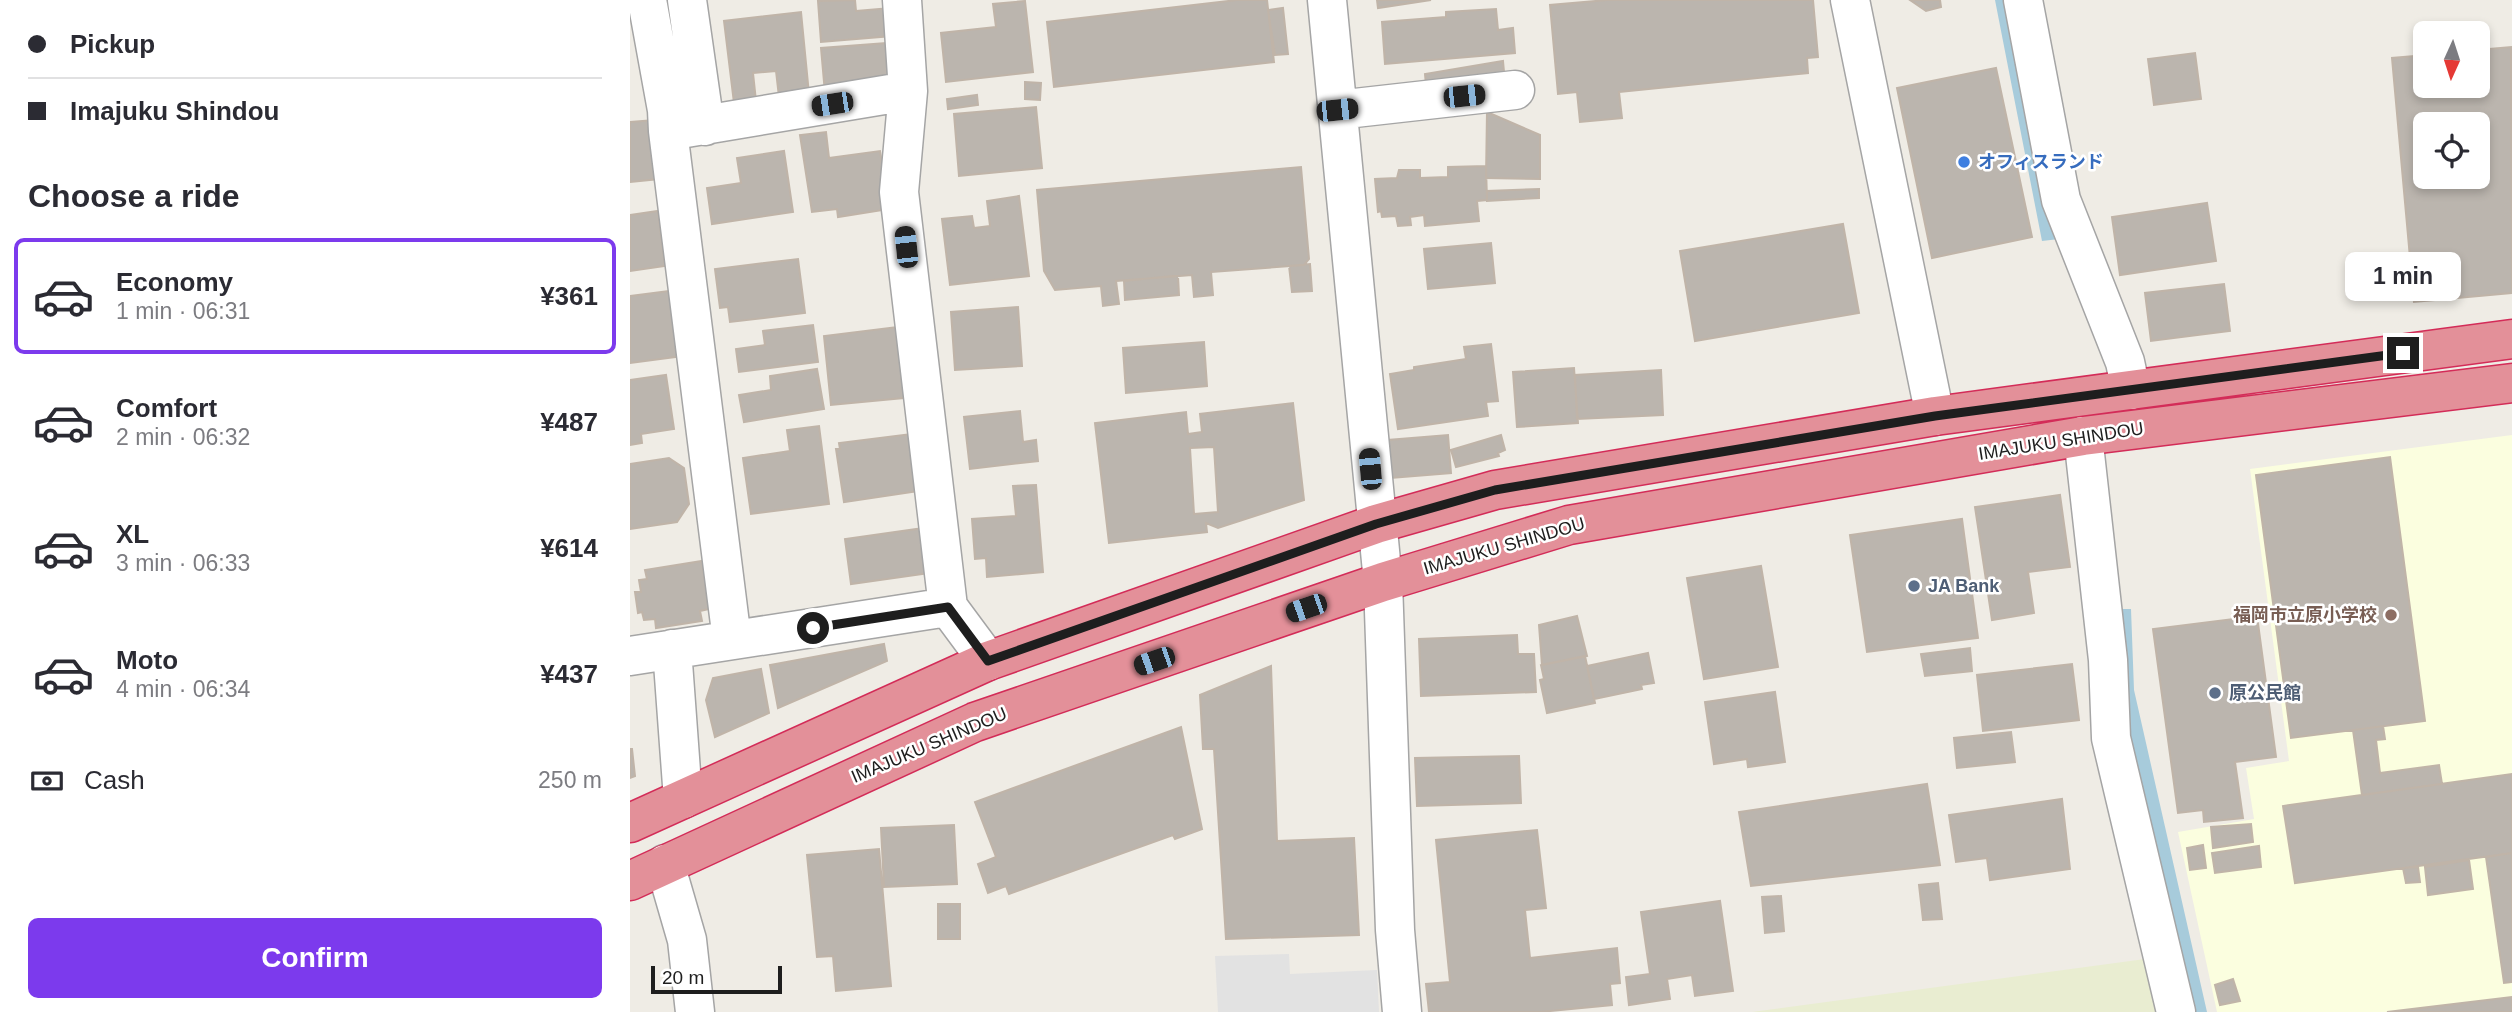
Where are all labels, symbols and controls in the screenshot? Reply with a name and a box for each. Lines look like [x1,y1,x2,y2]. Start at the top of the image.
north arrow [2413,21,2490,98]
map controls [2413,21,2490,189]
text: Pickup [70,29,155,59]
car [1443,83,1486,109]
car [810,90,855,118]
text: Imajuku Shindou [70,96,279,126]
car [1316,97,1359,123]
button: locate [2413,112,2490,189]
place label: オフィスランド [1978,152,2104,172]
marker: オフィスランド [1956,154,1972,170]
text: Choose a ride [28,178,240,214]
car [894,225,919,269]
callout: 1 min [2345,252,2461,300]
text: 1 min [2373,263,2433,289]
icon: car [32,265,95,328]
text: Economy [116,267,233,297]
text: ¥361 [540,281,598,311]
text: 1 min · 06:31 [116,298,250,324]
route end [2387,337,2419,369]
icon: car [32,391,95,454]
text: Comfort [116,393,217,423]
text: ¥487 [540,407,598,437]
street label: IMAJUKU SHINDOU [1977,418,2145,464]
text: 2 min · 06:32 [116,424,250,450]
car [1358,447,1383,491]
street label: IMAJUKU SHINDOU [1421,513,1587,579]
icon: car [32,517,95,580]
text: XL [116,519,149,549]
text: ¥614 [540,533,598,563]
text: 3 min · 06:33 [116,550,250,576]
place label: JA Bank [1928,576,2000,596]
marker: JA Bank [1906,578,1922,594]
car [1283,591,1330,625]
place label: 福岡市立原小学校 [2233,605,2377,625]
marker: 福岡市立原小学校 [2383,607,2399,623]
route start [797,612,829,644]
icon: car [32,643,95,706]
car [1131,644,1178,678]
text: Moto [116,645,178,675]
text: ¥437 [540,659,598,689]
text: 4 min · 06:34 [116,676,250,702]
place label: 原公民館 [2229,683,2301,703]
marker: 原公民館 [2207,685,2223,701]
street label: IMAJUKU SHINDOU [848,703,1010,787]
icon: cash [28,762,66,800]
text: Cash [84,765,145,795]
text: 250 m [538,767,602,793]
button: Confirm [28,918,602,998]
scale bar [651,963,782,995]
text: 20 m [662,967,704,988]

